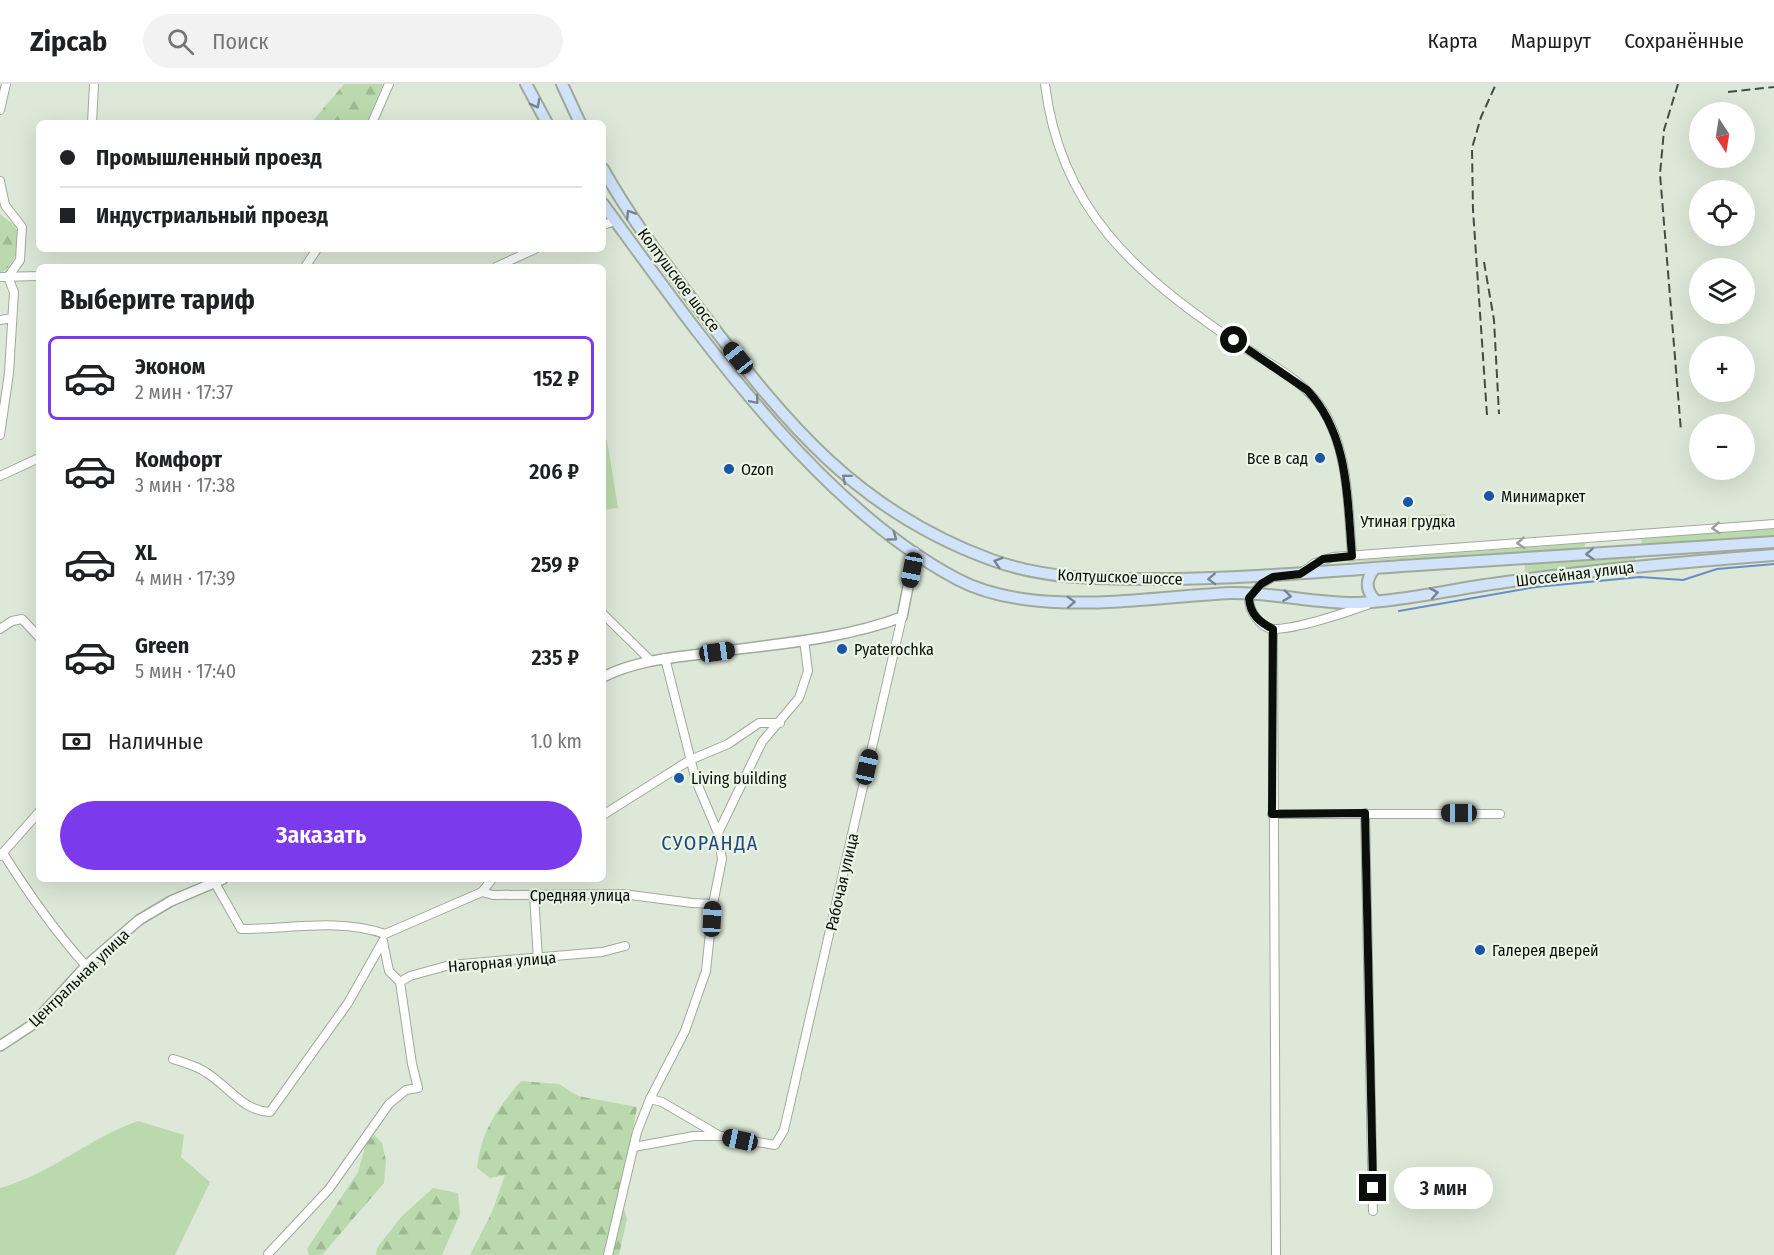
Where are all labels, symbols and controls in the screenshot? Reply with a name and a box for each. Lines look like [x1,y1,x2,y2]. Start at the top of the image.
search box [143,14,563,68]
text: Zipcab [30,25,107,58]
icon: search [164,25,197,58]
text: Поиск [212,28,269,55]
text: Карта [1428,28,1478,54]
text: Маршрут [1511,28,1591,54]
text: Сохранённые [1624,28,1744,54]
one-way arrow [529,97,540,108]
north arrow [1689,102,1755,168]
map controls [1689,102,1755,480]
text: Промышленный проезд [96,144,322,171]
button: locate [1689,180,1755,246]
text: Индустриальный проезд [96,202,328,229]
one-way arrow [626,210,637,221]
street label: Колтушское шоссе [634,224,724,336]
button: layers [1689,258,1755,324]
text: Выберите тариф [60,284,255,316]
route start [1220,326,1247,353]
button: + [1689,336,1755,402]
car [720,338,756,378]
icon: car [63,351,117,405]
text: Эконом [135,353,205,380]
text: 152 ₽ [533,365,579,392]
text: 2 мин · 17:37 [135,380,233,404]
one-way arrow [747,393,758,404]
button: − [1689,414,1755,480]
icon: car [63,444,117,498]
text: Комфорт [135,446,222,473]
place label: Все в сад [1247,449,1308,468]
marker: Все в сад [1313,451,1327,465]
text: 206 ₽ [529,458,579,485]
place label: Ozon [741,460,774,479]
marker: Ozon [722,462,736,476]
text: 3 мин · 17:38 [135,473,235,497]
one-way arrow [842,474,853,485]
place label: Минимаркет [1501,487,1586,506]
marker: Минимаркет [1482,489,1496,503]
marker: Утиная грудка [1401,495,1415,509]
place label: Утиная грудка [1359,512,1456,531]
one-way arrow [1711,521,1720,534]
one-way arrow [886,529,897,540]
one-way arrow [1517,536,1526,549]
icon: car [63,537,117,591]
text: XL [135,539,157,566]
one-way arrow [1585,548,1594,561]
text: 259 ₽ [531,551,579,578]
car [900,551,924,589]
one-way arrow [993,557,1004,569]
street label: Шоссейная улица [1515,557,1636,591]
street label: Колтушское шоссе [1057,565,1183,589]
text: 4 мин · 17:39 [135,566,235,590]
one-way arrow [1208,573,1217,585]
one-way arrow [1430,588,1439,600]
one-way arrow [1283,589,1292,601]
one-way arrow [1067,595,1076,608]
icon: car [63,630,117,684]
text: Green [135,632,189,659]
place label: Pyaterochka [854,640,934,659]
car [698,641,736,663]
marker: Pyaterochka [835,642,849,656]
text: 235 ₽ [532,644,579,671]
text: 5 мин · 17:40 [135,659,236,683]
icon: cash [60,725,93,758]
text: Наличные [108,728,203,755]
text: 1.0 km [530,729,582,753]
car [854,747,880,787]
place label: Living building [691,769,787,788]
marker: Living building [672,771,686,785]
button: Заказать [60,801,582,870]
car [1441,804,1477,822]
district label: СУОРАНДА [661,831,759,855]
street label: Рабочая улица [822,831,862,933]
street label: Средняя улица [530,886,630,905]
car [702,901,722,937]
street label: Центральная улица [25,925,133,1031]
place label: Галерея дверей [1492,941,1599,960]
marker: Галерея дверей [1473,943,1487,957]
street label: Нагорная улица [447,948,557,976]
car [721,1127,759,1153]
callout: 3 мин [1394,1167,1493,1209]
route end [1359,1174,1386,1201]
text: 3 мин [1420,1176,1467,1200]

